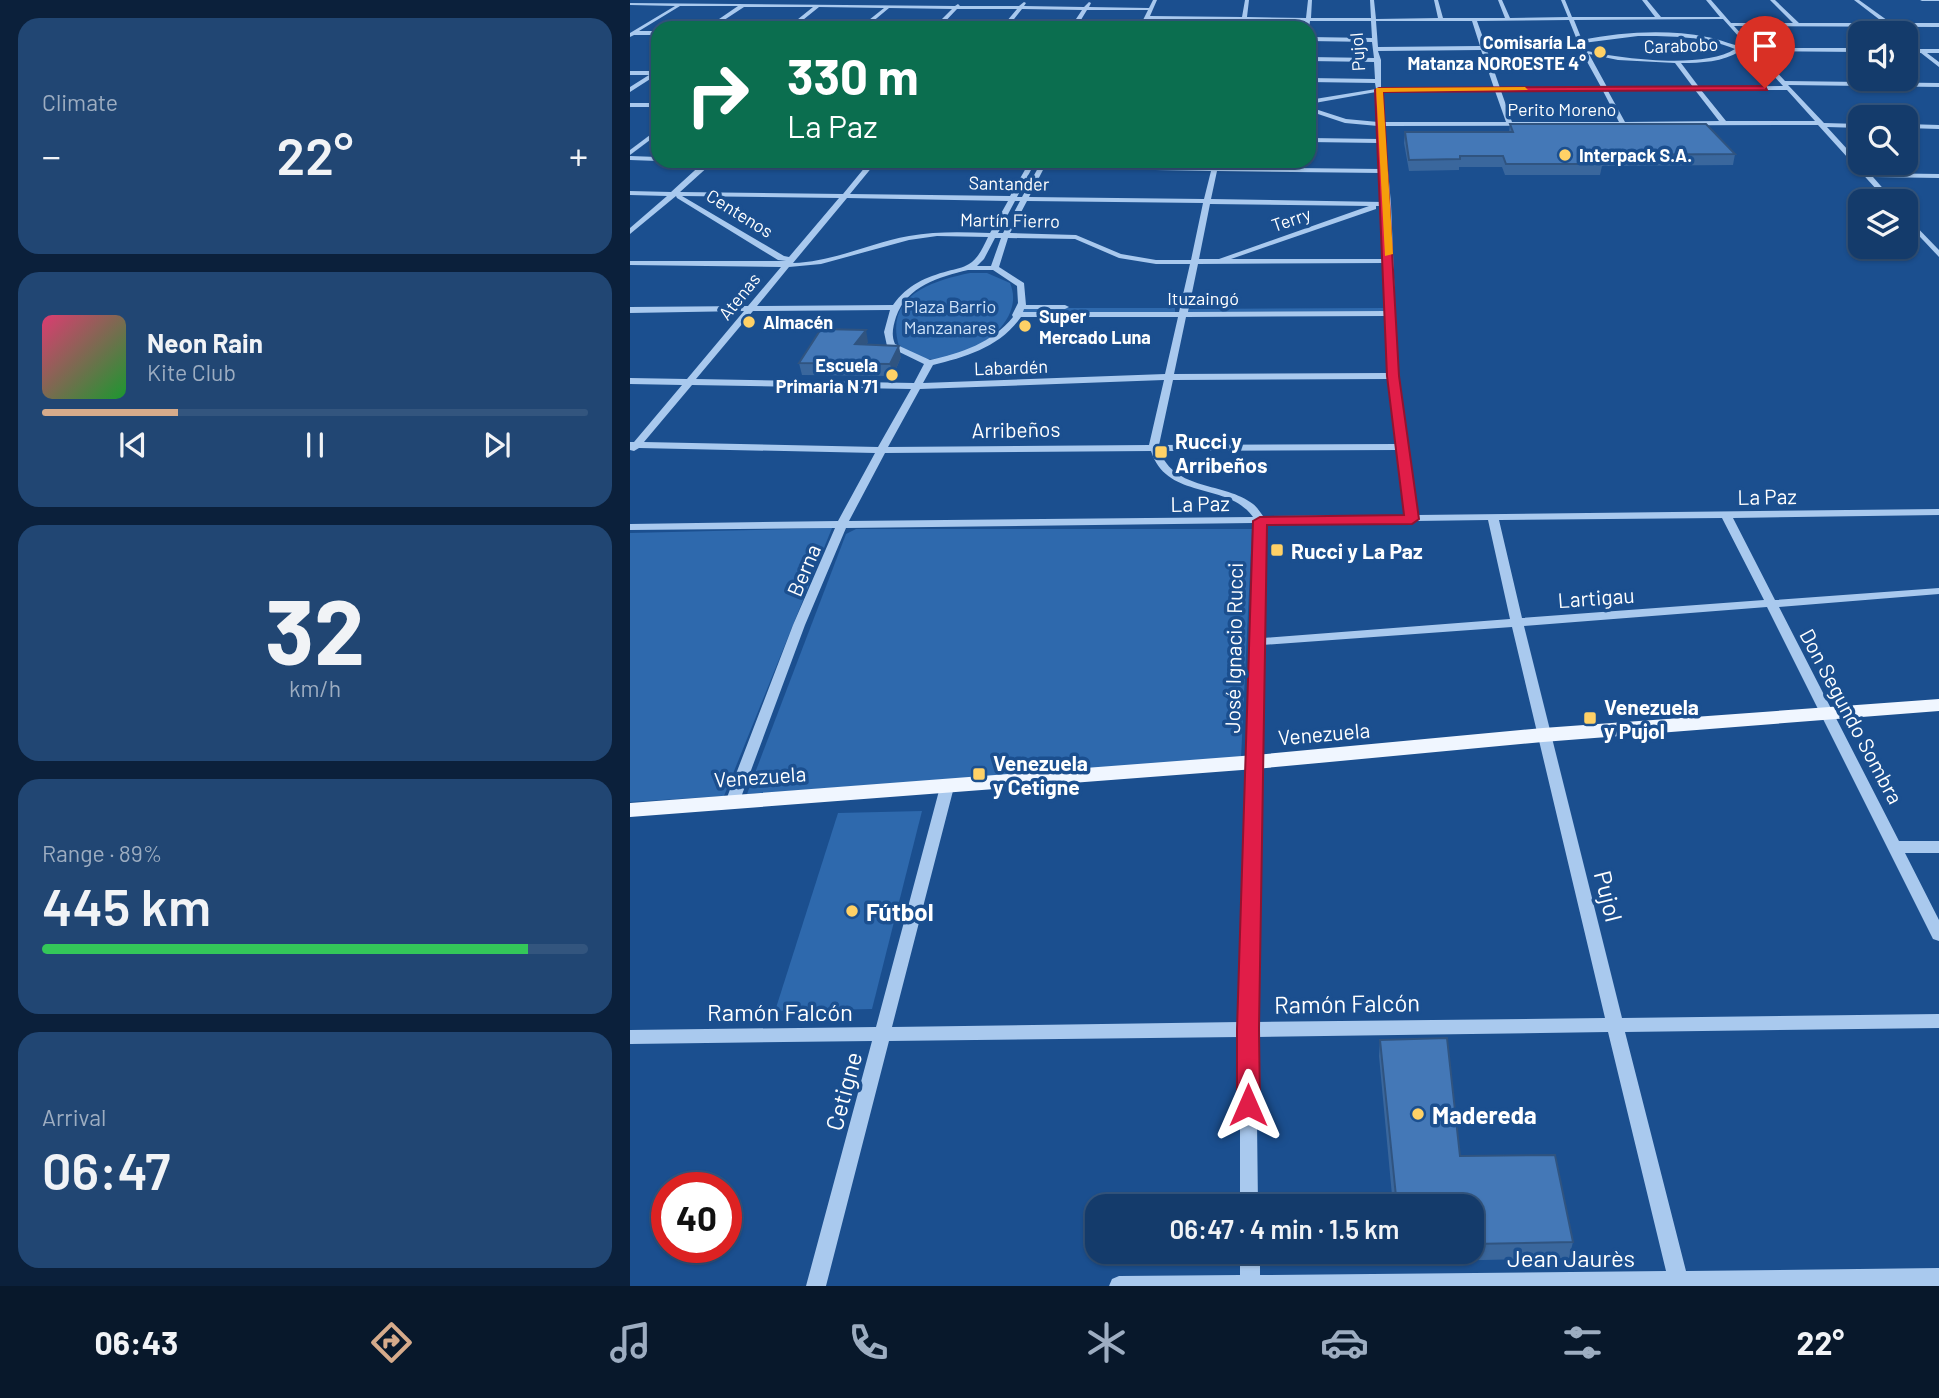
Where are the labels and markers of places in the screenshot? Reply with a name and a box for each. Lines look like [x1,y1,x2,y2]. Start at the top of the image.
pin [1735,16,1795,88]
place label: Comisaría La Matanza NOROESTE 4° [1407,31,1586,74]
marker: Comisaría La Matanza NOROESTE 4° [1592,44,1608,60]
place label: Interpack S.A. [1579,144,1692,166]
marker: Interpack S.A. [1557,147,1573,163]
place label: Super Mercado Luna [1039,305,1151,348]
place label: Almacén [763,311,833,333]
marker: Almacén [741,314,757,330]
marker: Super Mercado Luna [1017,318,1033,334]
place label: Escuela Primaria N 71 [776,354,878,397]
marker: Escuela Primaria N 71 [884,367,900,383]
place label: Rucci y Arribeños [1175,428,1268,477]
marker: Rucci y Arribeños [1153,444,1169,460]
place label: Rucci y La Paz [1291,538,1423,563]
marker: Rucci y La Paz [1269,542,1285,558]
place label: Venezuela y Pujol [1604,694,1699,743]
marker: Venezuela y Pujol [1582,710,1598,726]
place label: Venezuela y Cetigne [993,750,1088,799]
marker: Venezuela y Cetigne [971,766,987,782]
place label: Fútbol [866,897,934,926]
marker: Fútbol [844,903,860,919]
place label: Madereda [1432,1100,1537,1129]
marker: Madereda [1410,1106,1426,1122]

